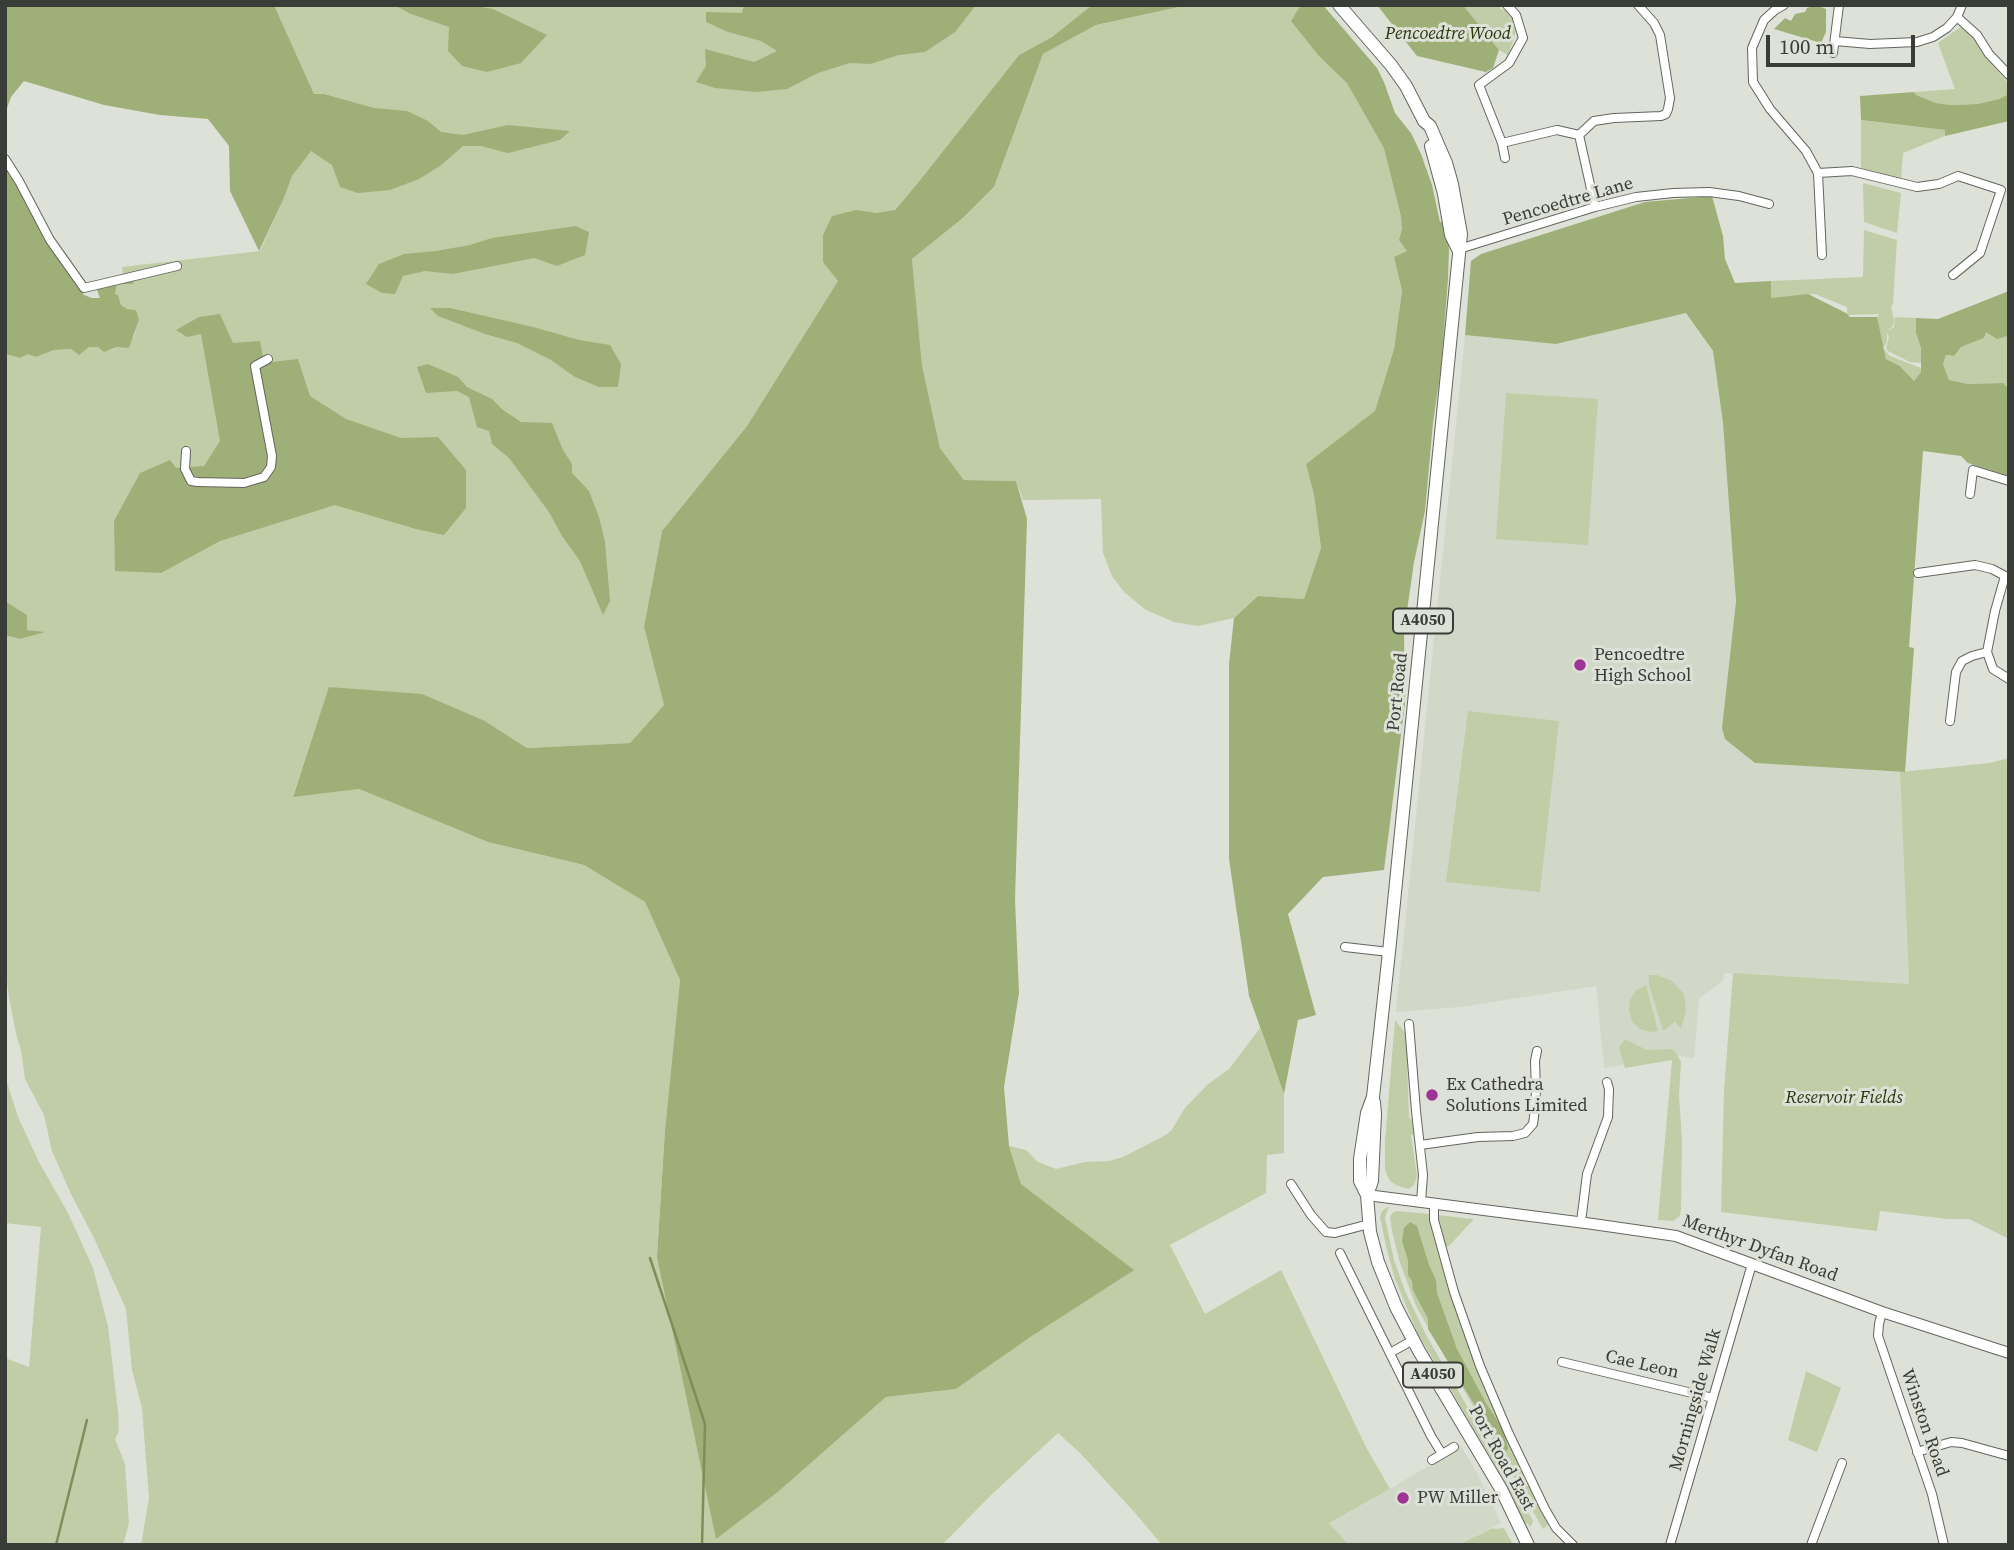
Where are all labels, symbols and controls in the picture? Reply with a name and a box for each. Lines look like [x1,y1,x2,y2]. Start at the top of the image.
scale bar [1769,21,1918,65]
park label: Pencoedtre Wood [1385,23,1511,45]
text: 100 m [1779,32,1834,61]
street label: Pencoedtre Lane [1500,173,1636,231]
road number: A4050 [1393,608,1453,634]
place label: Pencoedtre High School [1594,644,1691,686]
street label: Port Road [1383,652,1413,732]
marker: Pencoedtre High School [1572,657,1588,673]
place label: Ex Cathedra Solutions Limited [1446,1074,1588,1116]
marker: Ex Cathedra Solutions Limited [1424,1087,1440,1103]
park label: Reservoir Fields [1785,1087,1903,1109]
street label: Merthyr Dyfan Road [1679,1211,1841,1287]
street label: Morningside Walk [1665,1326,1727,1474]
street label: Cae Leon [1603,1346,1681,1384]
road number: A4050 [1403,1362,1463,1387]
street label: Winston Road [1895,1366,1953,1480]
street label: Port Road East [1463,1402,1539,1514]
place label: PW Miller [1417,1487,1498,1509]
marker: PW Miller [1395,1490,1411,1506]

